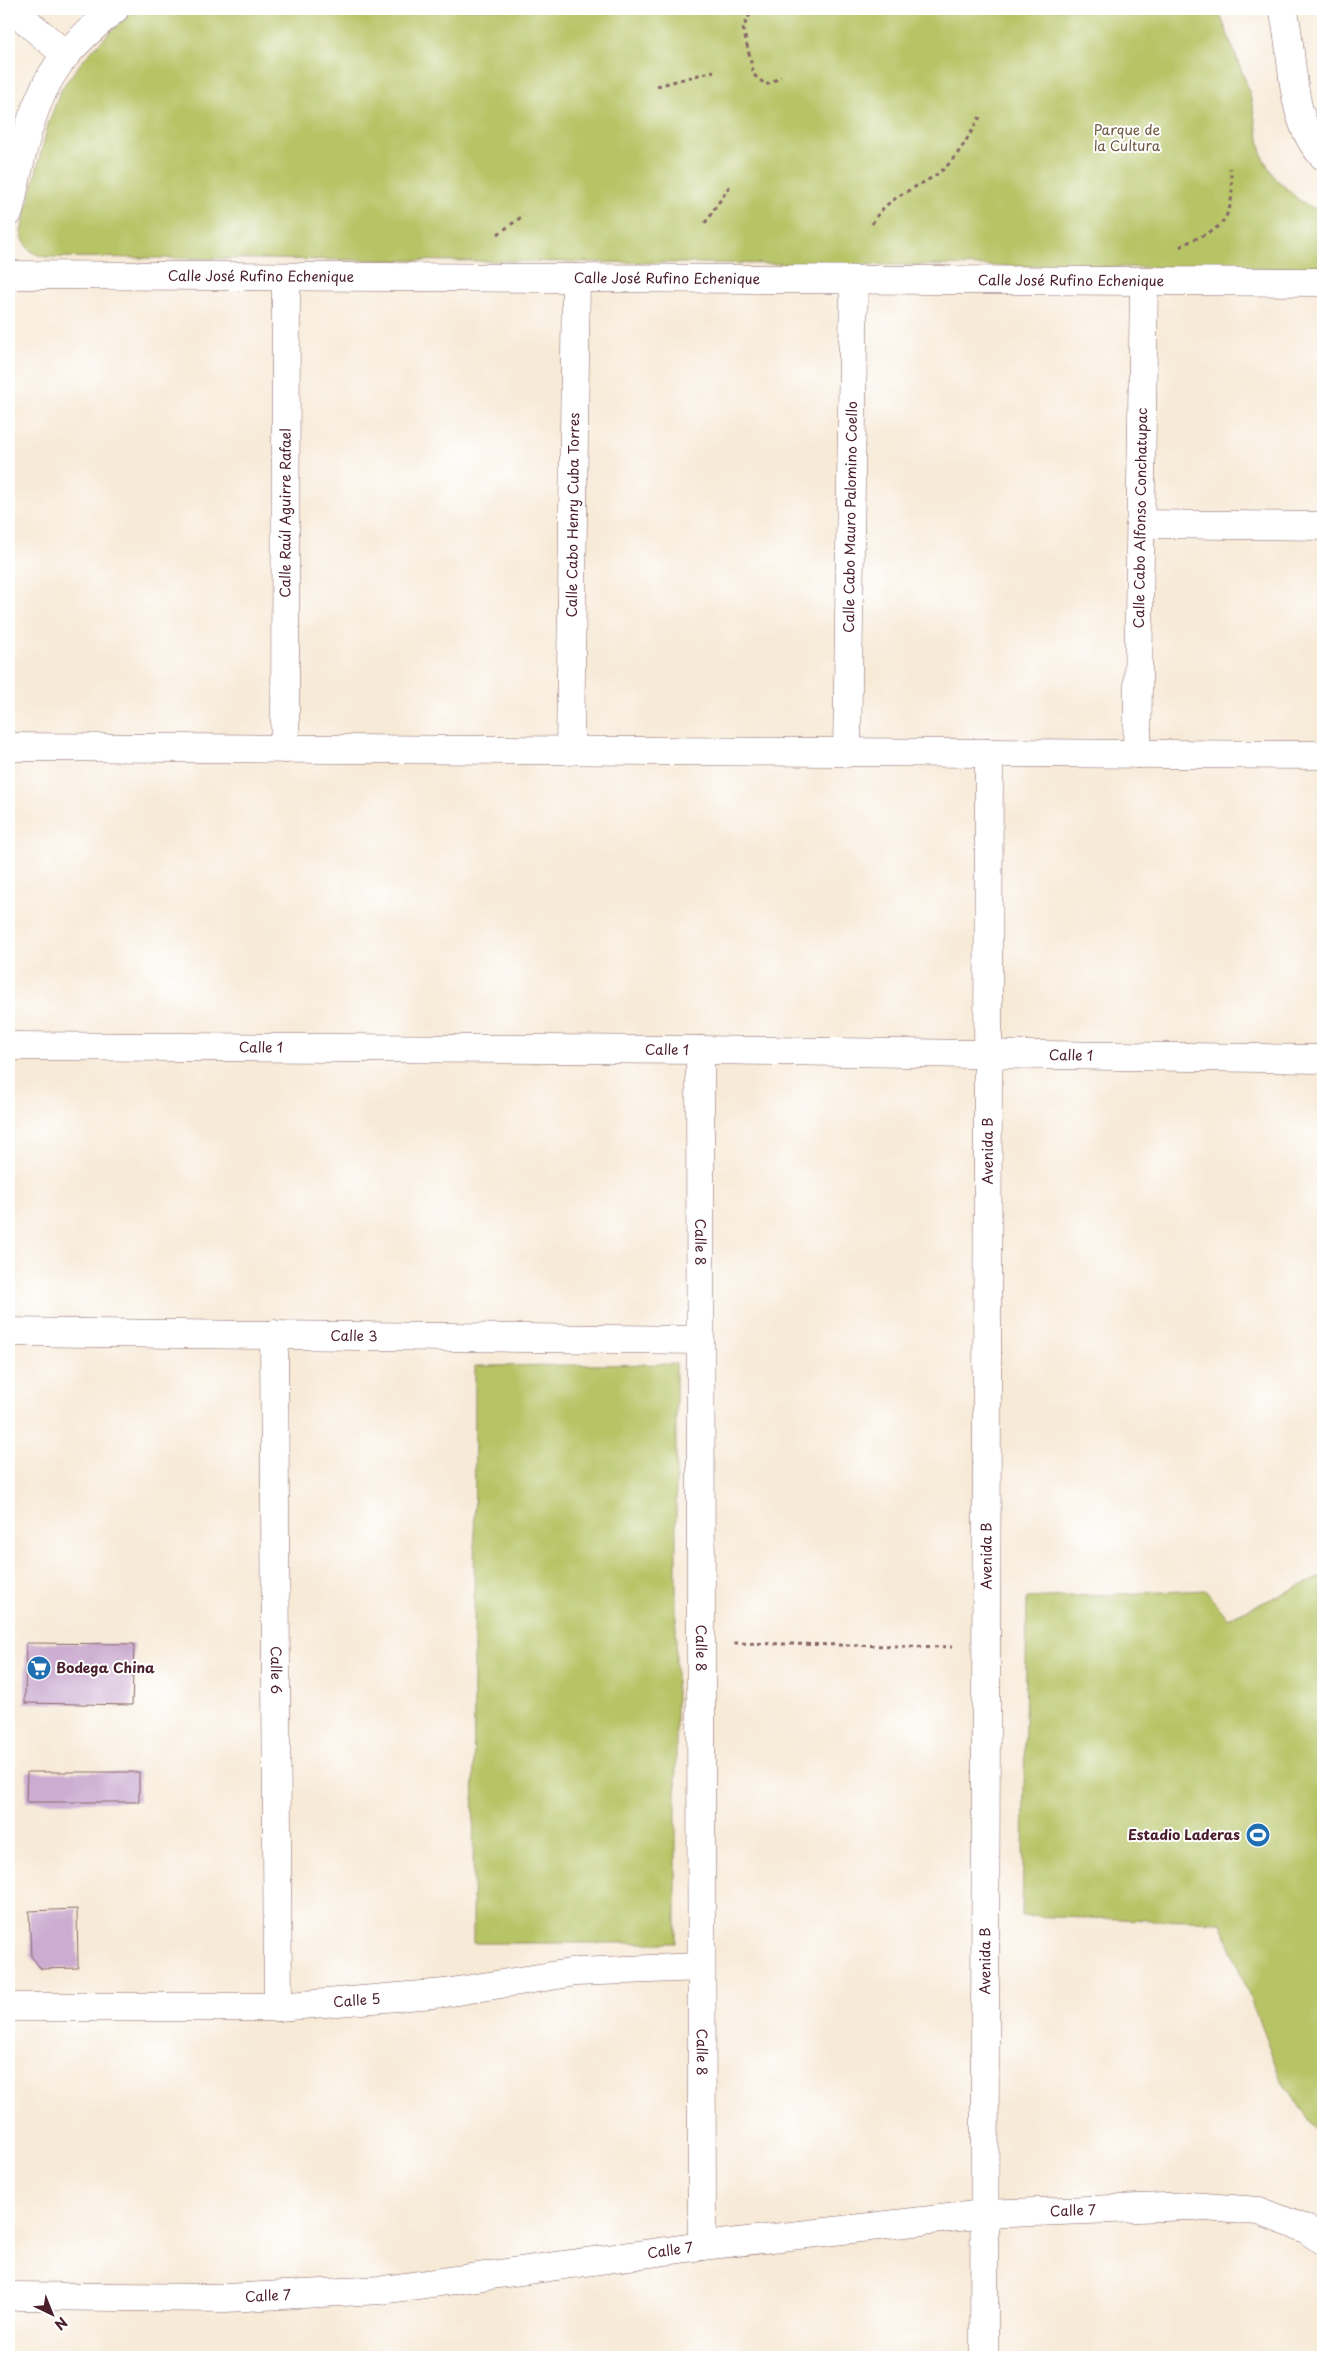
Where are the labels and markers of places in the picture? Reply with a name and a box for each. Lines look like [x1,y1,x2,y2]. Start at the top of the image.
supermarket icon: Bodega China [26,1655,52,1681]
place label: Bodega China [56,1657,155,1678]
sports icon: Estadio Laderas [1245,1822,1271,1848]
place label: Estadio Laderas [1128,1824,1240,1845]

